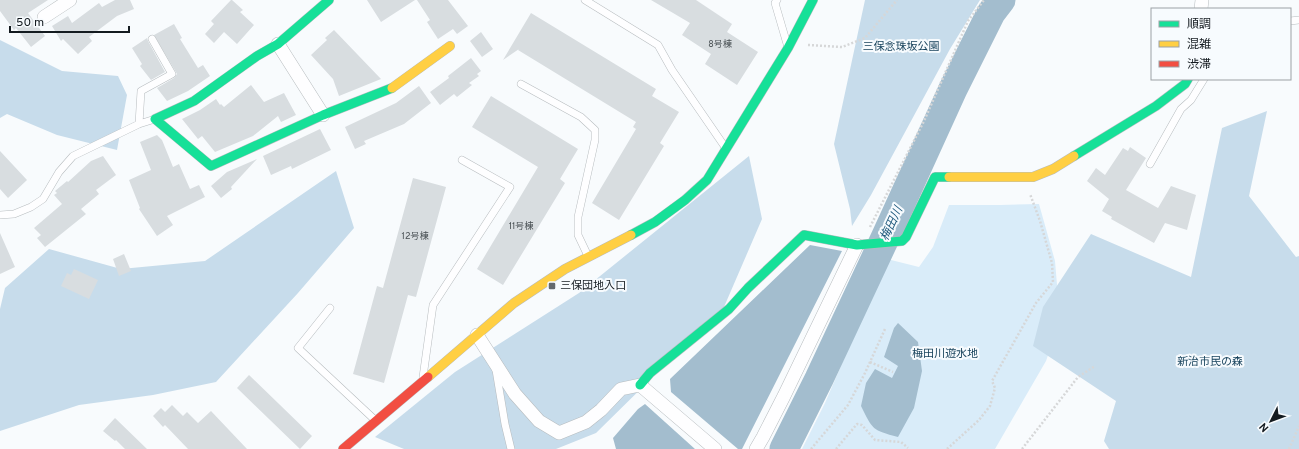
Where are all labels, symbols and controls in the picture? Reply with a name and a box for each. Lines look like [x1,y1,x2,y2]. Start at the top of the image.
scale bar [10,8,129,34]
legend [1151,8,1291,80]
text: 50 m [16,15,44,31]
text: 順調 [1187,17,1211,33]
text: 混雑 [1187,37,1211,53]
house number: 8号棟 [708,38,733,50]
park label: 三保念珠坂公園 [863,40,940,54]
text: 渋滞 [1187,57,1211,73]
water label: 梅田川 [877,202,908,244]
house number: 11号棟 [509,220,534,232]
house number: 12号棟 [402,230,429,242]
place label: 三保団地入口 [560,279,626,293]
marker: 三保団地入口 [547,281,557,291]
park label: 梅田川遊水地 [912,347,978,361]
park label: 新治市民の森 [1177,355,1243,369]
north arrow [1251,401,1291,441]
text: N [1256,419,1272,435]

